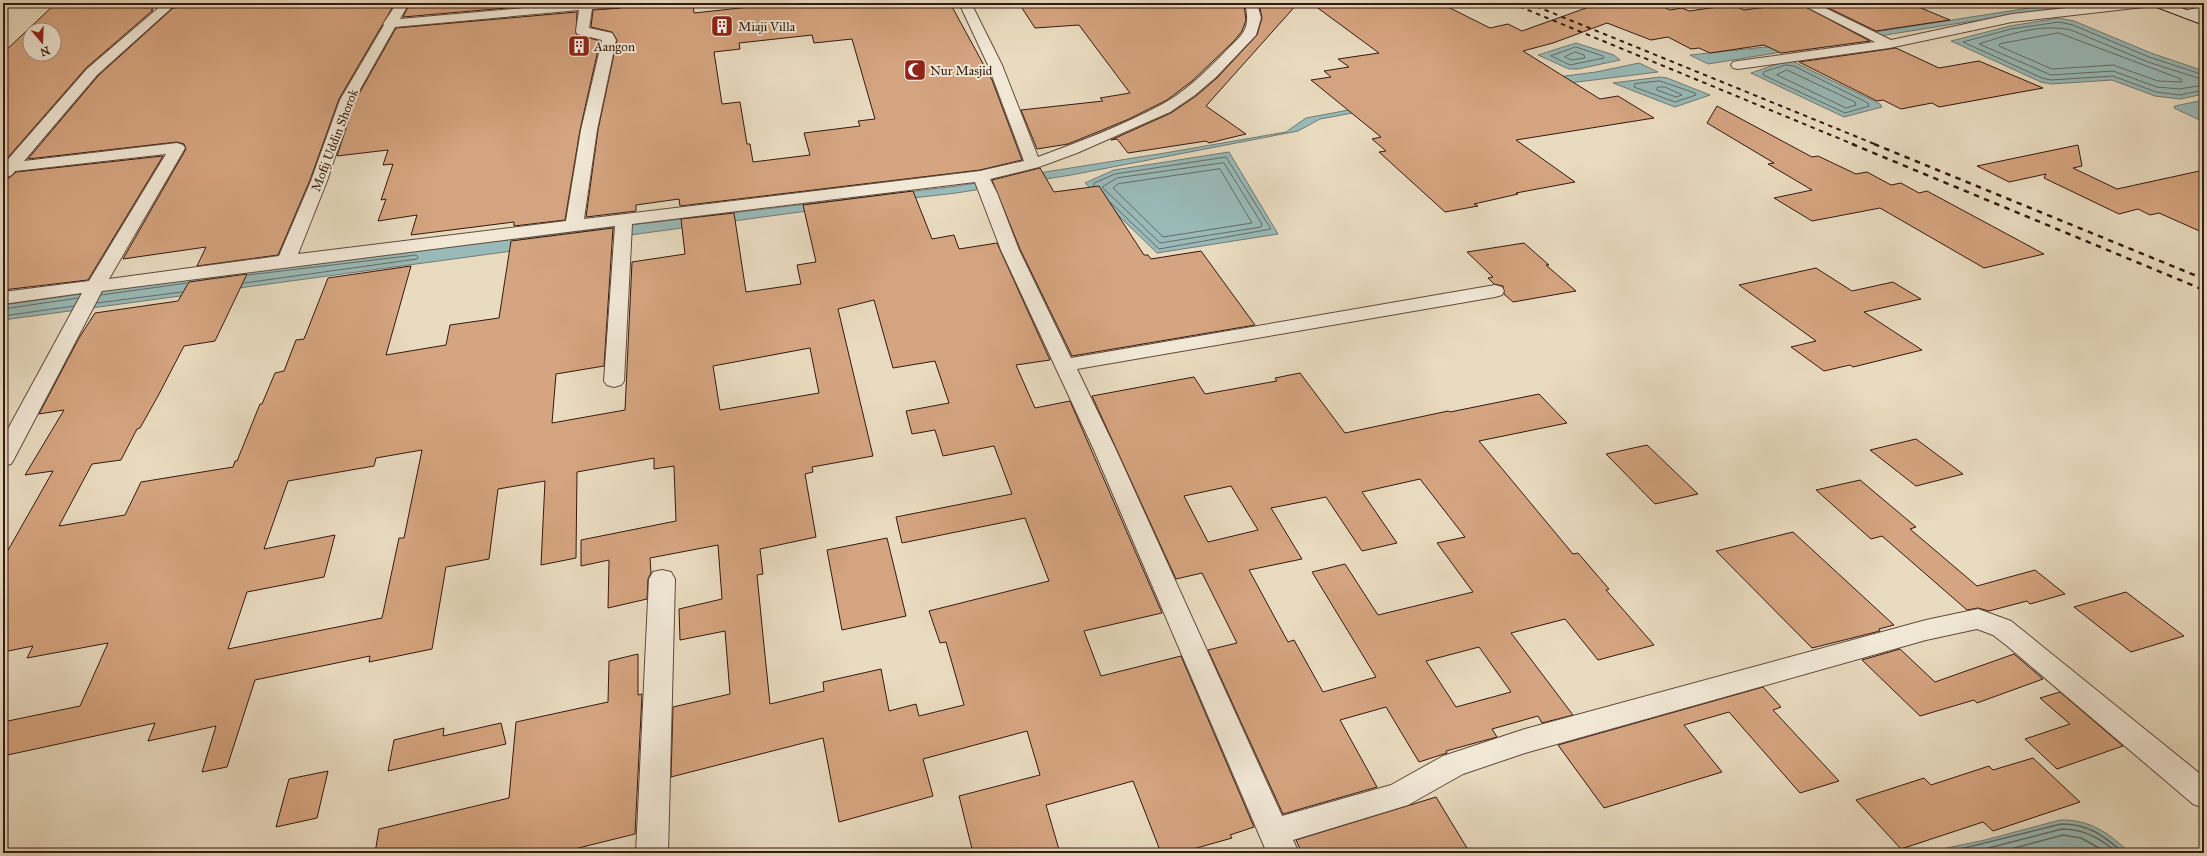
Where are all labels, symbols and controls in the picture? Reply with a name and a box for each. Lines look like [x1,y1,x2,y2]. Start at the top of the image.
building icon: Miaji Villa [709,13,735,39]
place label: Miaji Villa [738,19,796,35]
north arrow [22,22,62,62]
building icon: Aangon [566,33,592,59]
place label: Aangon [593,39,635,55]
text: N [38,43,52,59]
mosque icon: Nur Masjid [902,57,928,83]
place label: Nur Masjid [930,63,993,79]
street label: Mofij Uddin Shorok [308,86,362,194]

